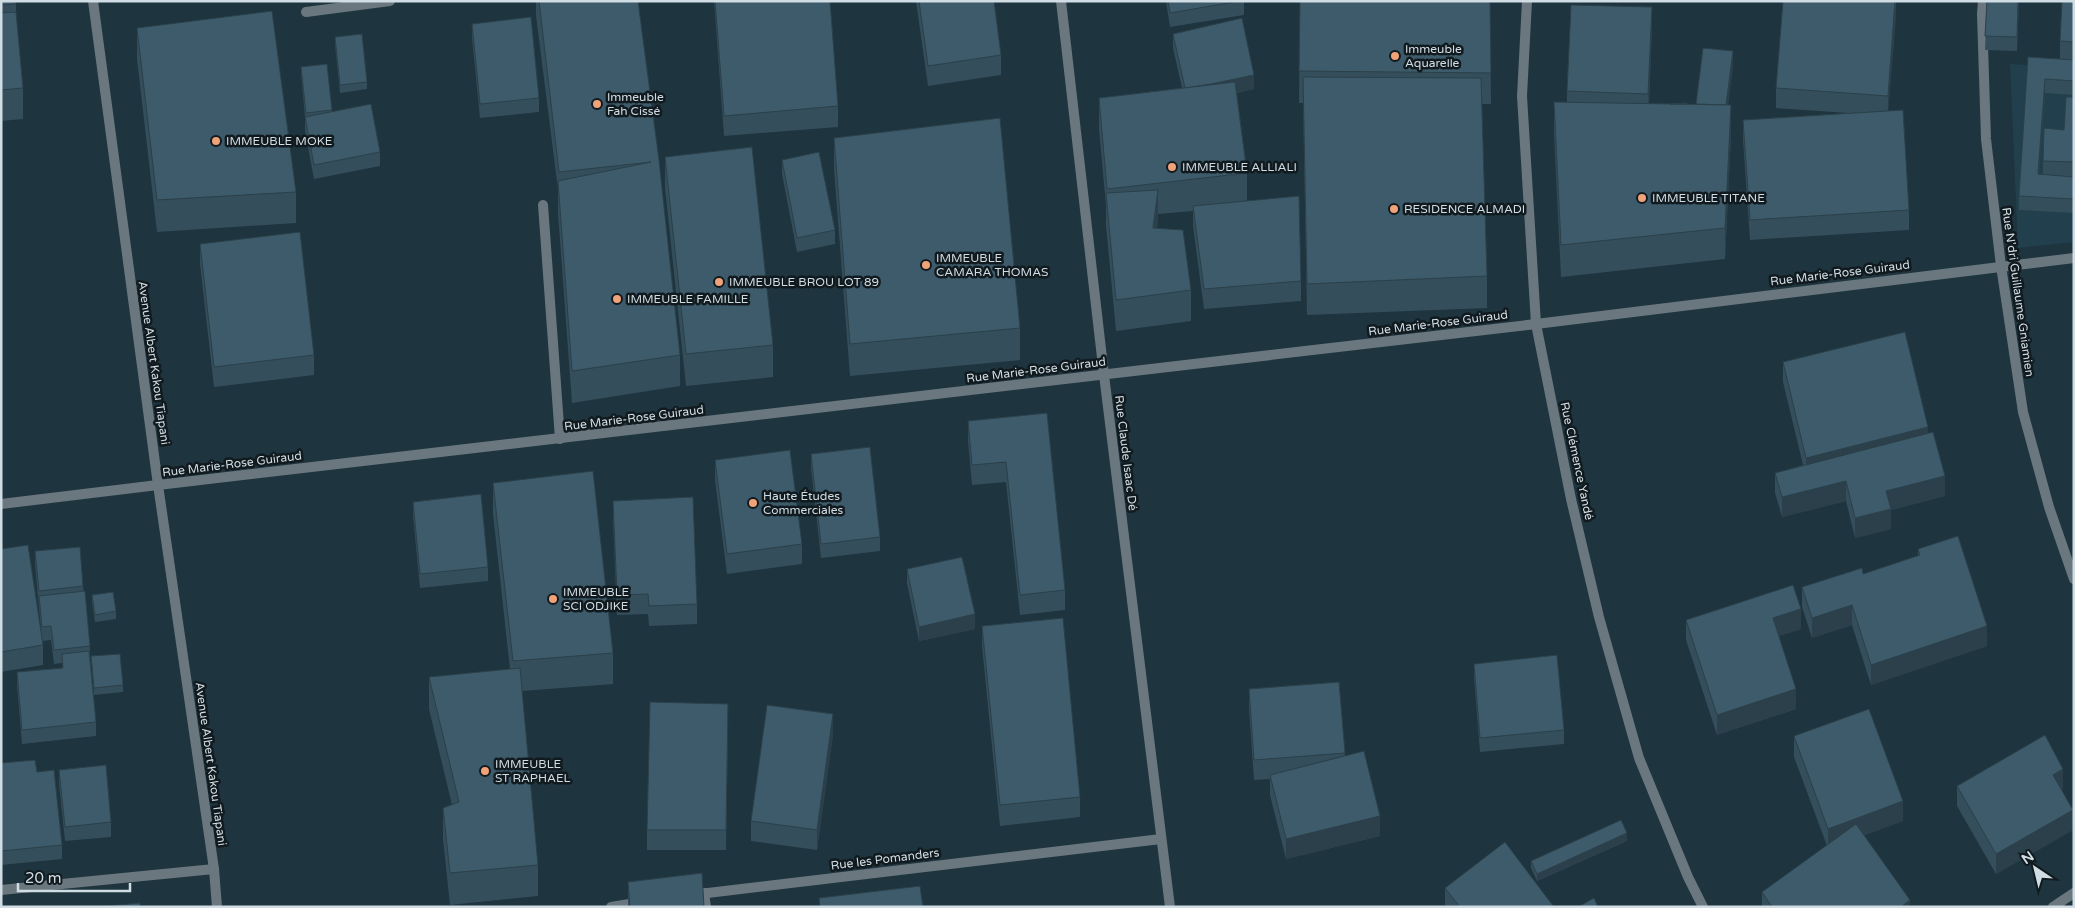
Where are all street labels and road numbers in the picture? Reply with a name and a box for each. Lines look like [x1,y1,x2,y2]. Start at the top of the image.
street label: Rue N'dri Guillaume Gniamien [1999,206,2037,378]
street label: Rue Marie-Rose Guiraud [1769,257,1911,289]
street label: Avenue Albert Kakou Tiapani [136,280,172,446]
street label: Rue Marie-Rose Guiraud [1367,307,1509,339]
street label: Rue Marie-Rose Guiraud [965,354,1107,386]
street label: Rue Claude Isaac Dé [1112,394,1140,512]
street label: Rue Clémence Yandé [1558,401,1596,522]
street label: Rue Marie-Rose Guiraud [563,402,705,434]
street label: Rue Marie-Rose Guiraud [161,448,303,480]
street label: Avenue Albert Kakou Tiapani [193,681,229,847]
street label: Rue les Pomanders [830,845,940,873]

